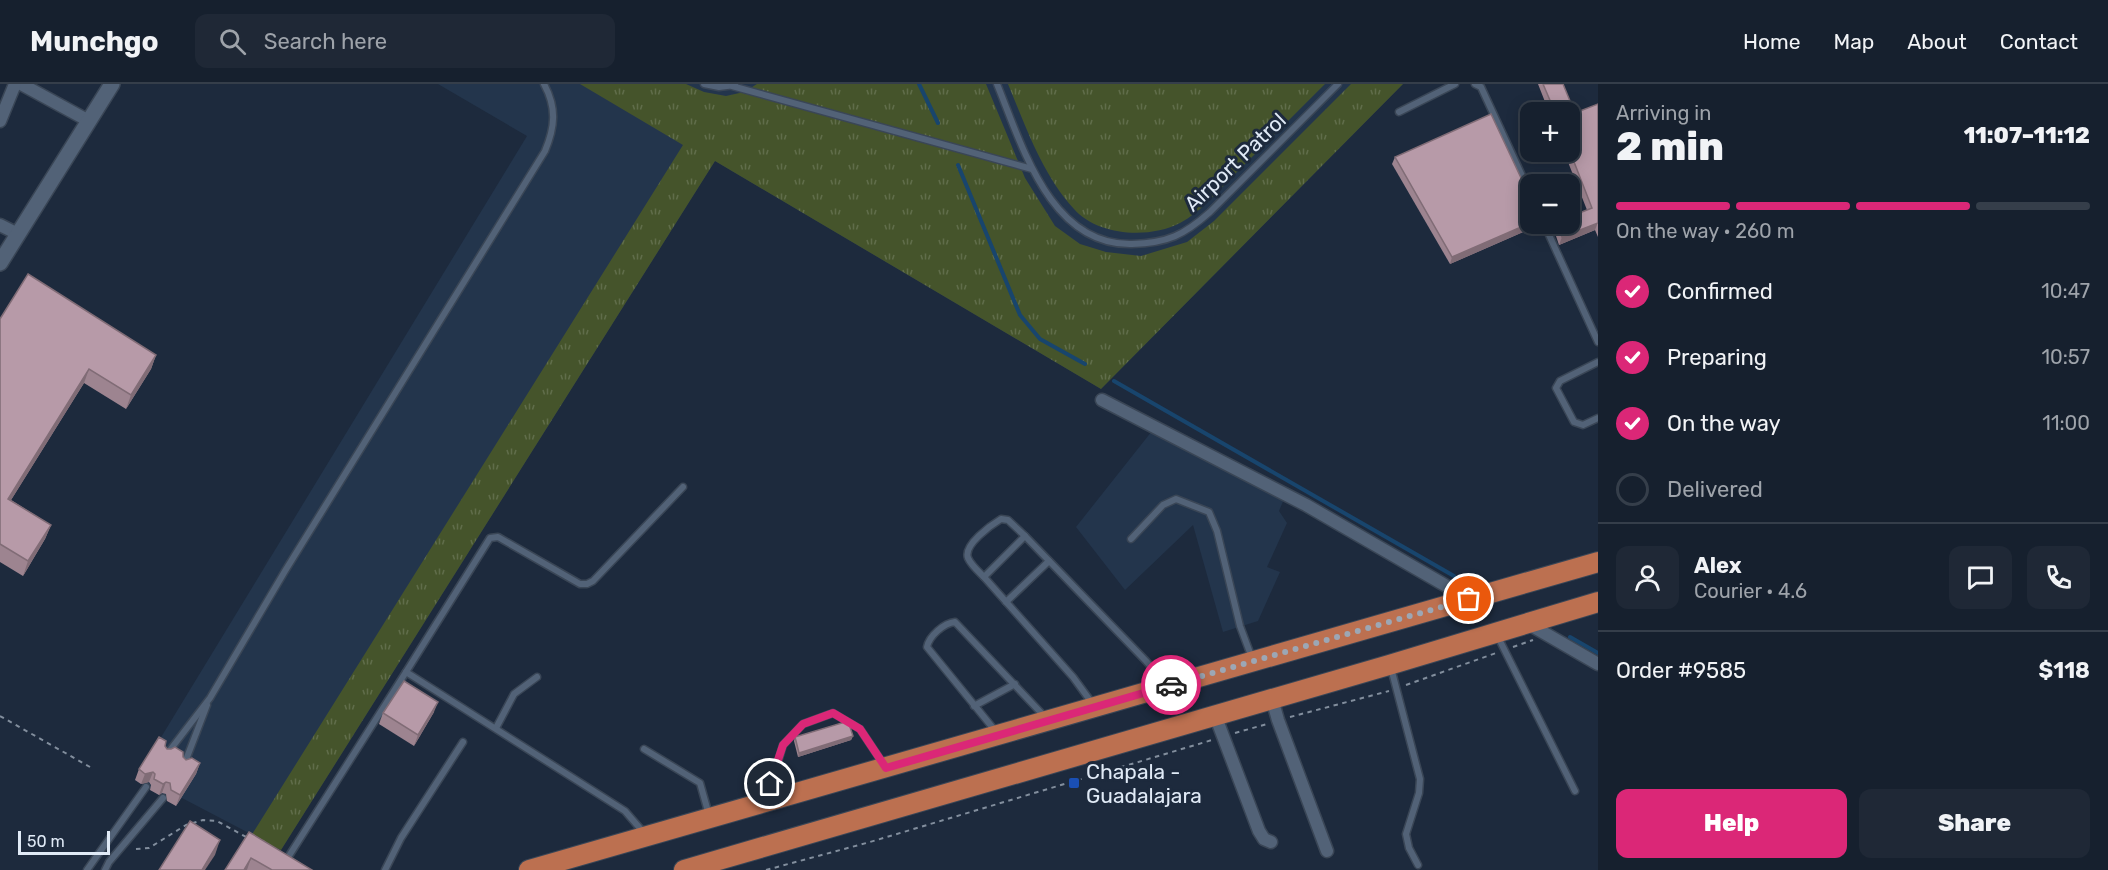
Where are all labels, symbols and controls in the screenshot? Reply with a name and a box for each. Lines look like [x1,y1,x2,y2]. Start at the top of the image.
search box [195,14,615,68]
text: Munchgo [30,25,159,58]
icon: search [216,25,249,58]
text: Search here [264,28,387,55]
text: Home [1743,29,1800,54]
text: Map [1833,29,1874,54]
text: About [1907,29,1967,54]
text: Contact [2000,29,2078,54]
text: Arriving in [1616,101,1711,125]
map controls [1520,102,1580,234]
button: + [1520,102,1580,162]
street label: Airport Patrol [1179,108,1291,216]
text: 11:07–11:12 [1964,122,2090,149]
text: 2 min [1616,124,1724,170]
button: − [1520,174,1580,234]
text: On the way · 260 m [1616,219,1794,243]
icon: check [1616,275,1649,308]
text: Confirmed [1667,278,1773,305]
text: 10:47 [2041,279,2090,303]
icon: check [1616,341,1649,374]
text: Preparing [1667,344,1767,371]
text: 10:57 [2041,345,2090,369]
icon: check [1616,407,1649,440]
text: On the way [1667,410,1781,437]
text: 11:00 [2042,411,2090,435]
text: Delivered [1667,476,1763,503]
button: person [1616,546,1679,609]
button: chat [1949,546,2012,609]
button: phone [2027,546,2090,609]
text: Alex [1694,552,1742,579]
pin [1443,573,1494,624]
text: Courier · 4.6 [1694,579,1807,603]
icon: bag [1452,582,1485,615]
courier [1141,655,1201,715]
text: Order #9585 [1616,657,1746,684]
text: $118 [2039,657,2090,684]
icon: car [1155,669,1188,702]
pin [744,758,795,809]
place label: Chapala - Guadalajara [1086,759,1202,808]
icon: home [753,767,786,800]
marker: Chapala - Guadalajara [1067,776,1081,790]
button: Help [1616,789,1847,858]
button: Share [1859,789,2090,858]
scale bar [18,828,110,856]
text: 50 m [27,832,65,851]

